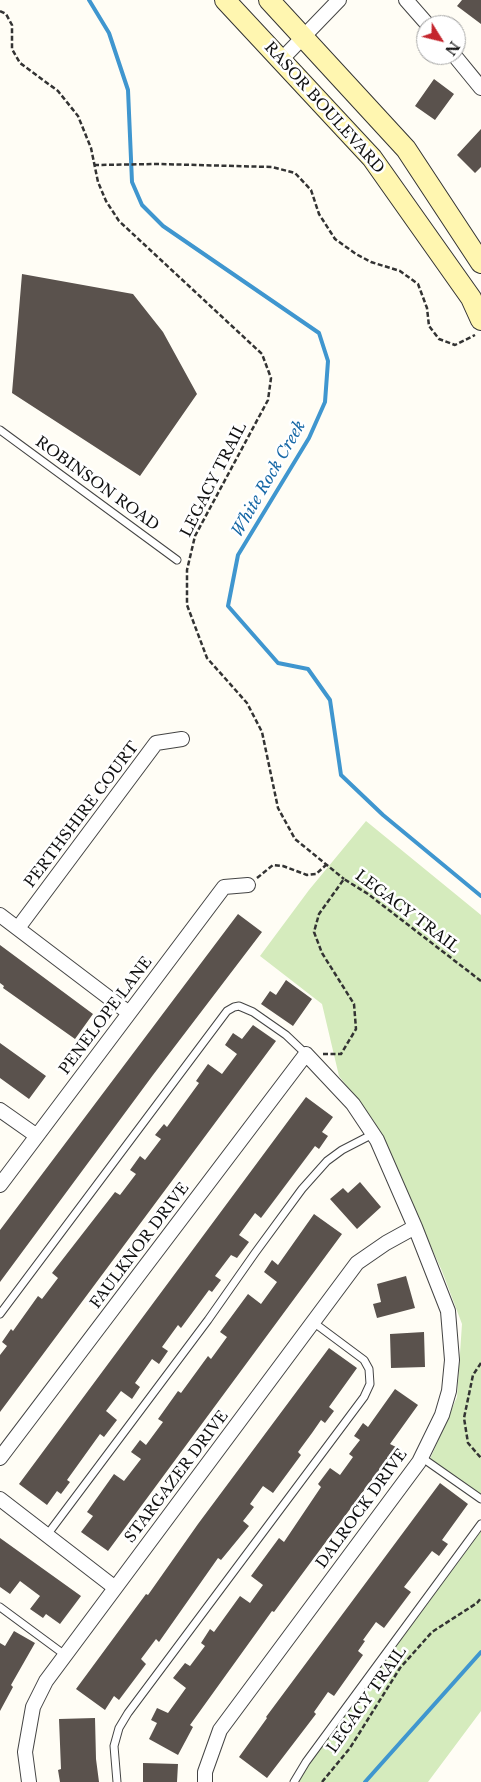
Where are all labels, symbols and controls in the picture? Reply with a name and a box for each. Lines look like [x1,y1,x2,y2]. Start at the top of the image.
north arrow [416,15,466,65]
text: N [441,38,463,59]
street label: RASOR BOULEVARD [260,39,388,177]
water label: White Rock Creek [228,418,310,540]
street label: LEGACY TRAIL [177,420,251,540]
street label: ROBINSON ROAD [32,433,162,535]
street label: PERTHSHIRE COURT [21,739,143,891]
street label: LEGACY TRAIL [351,867,463,957]
street label: PENELOPE LANE [56,954,156,1078]
street label: FAULKNOR DRIVE [87,1180,193,1312]
street label: STARGAZER DRIVE [122,1407,232,1547]
street label: DALROCK DRIVE [313,1446,411,1572]
street label: LEGACY TRAIL [324,1643,410,1757]

